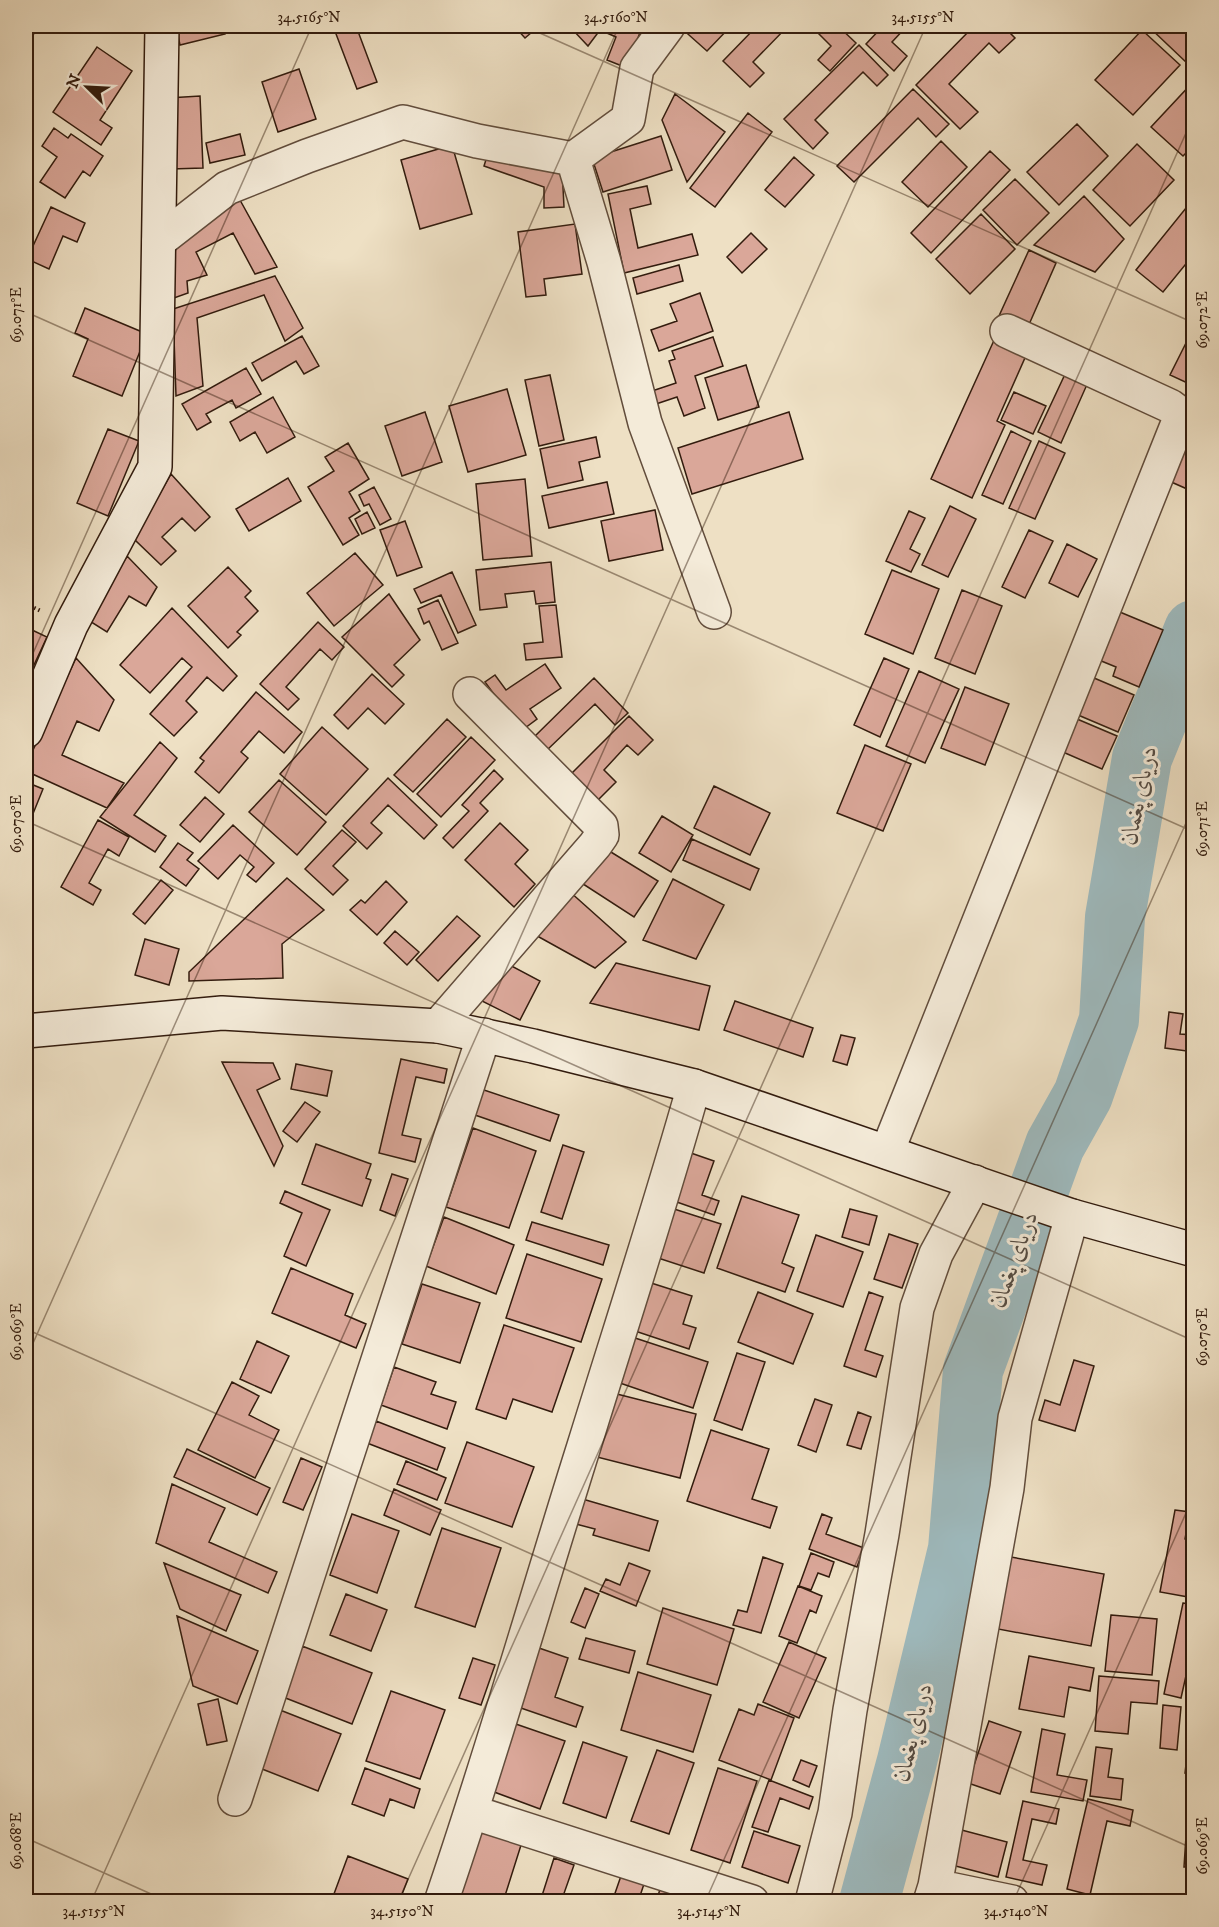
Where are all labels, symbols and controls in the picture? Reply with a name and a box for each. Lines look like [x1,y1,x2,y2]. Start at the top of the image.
text: 34.5165°N [277,8,341,27]
text: 34.5160°N [584,8,648,27]
text: 34.5155°N [892,8,954,27]
north arrow [57,57,117,117]
text: N [62,71,86,91]
text: 69.071°E [7,287,26,343]
text: 69.072°E [1193,291,1212,349]
water label: دریای پغمان [1114,743,1165,848]
text: 69.070°E [7,794,26,853]
text: 69.071°E [1193,801,1212,857]
water label: دریای پغمان [983,1207,1046,1312]
text: 69.069°E [7,1303,26,1361]
text: 69.070°E [1193,1307,1212,1366]
water label: دریای پغمان [886,1680,941,1785]
text: 69.068°E [7,1812,26,1870]
text: 69.069°E [1193,1817,1212,1875]
text: 34.5155°N [63,1902,125,1921]
text: 34.5150°N [370,1902,434,1921]
text: 34.5145°N [677,1902,741,1921]
text: 34.5140°N [984,1902,1048,1921]

